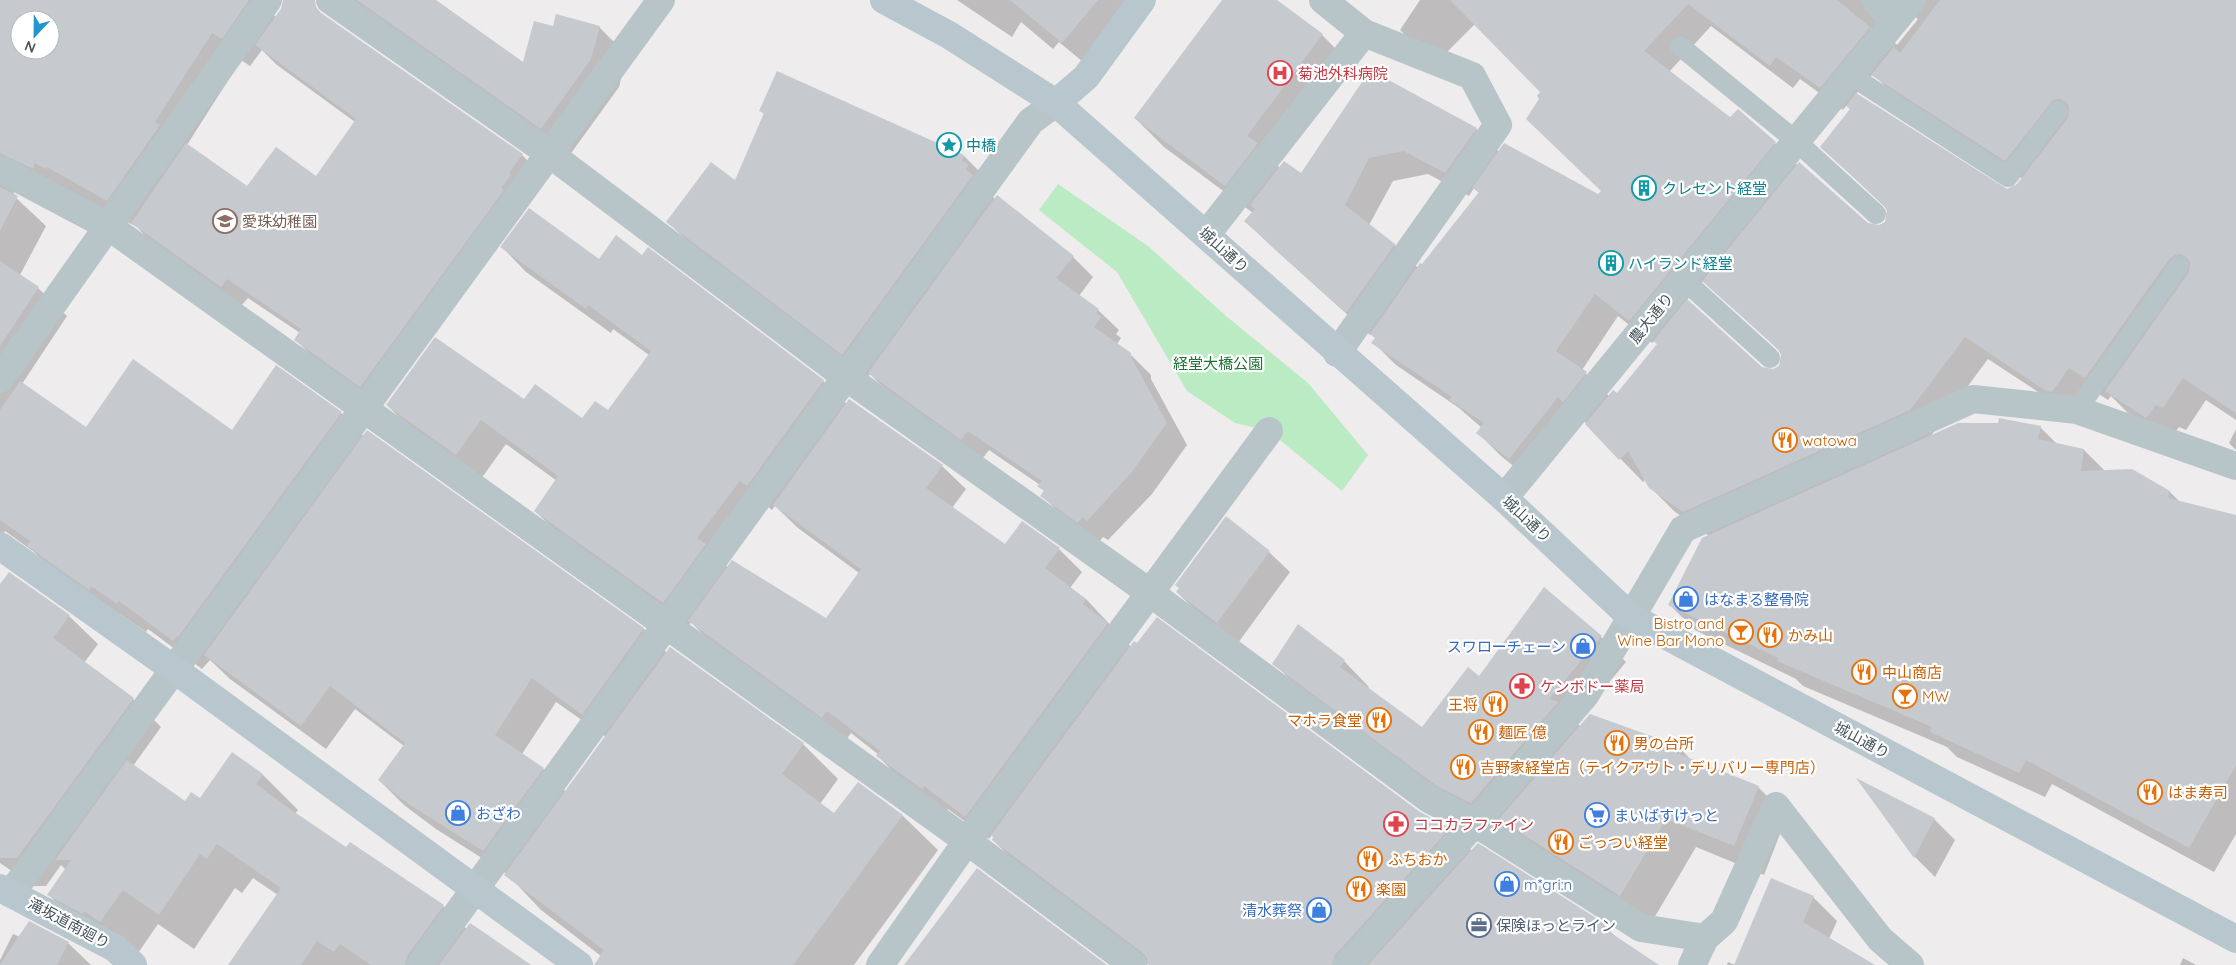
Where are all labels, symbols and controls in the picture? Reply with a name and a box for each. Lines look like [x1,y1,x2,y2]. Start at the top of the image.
north arrow [10,10,60,60]
text: N [22,37,38,57]
hospital icon: 菊池外科病院 [1267,60,1293,86]
place label: 菊池外科病院 [1298,64,1388,83]
place icon: 中橋 [936,132,962,158]
place label: 中橋 [966,136,996,155]
building icon: クレセント経堂 [1631,175,1657,201]
place label: クレセント経堂 [1662,179,1767,198]
school or university icon: 愛珠幼稚園 [212,208,238,234]
place label: 愛珠幼稚園 [242,212,317,231]
street label: 城山通り [1195,223,1253,277]
building icon: ハイランド経堂 [1598,250,1624,276]
place label: ハイランド経堂 [1628,254,1733,273]
street label: 農大通り [1625,289,1677,347]
park label: 経堂大橋公園 [1173,354,1263,373]
restaurant icon: watowa [1772,427,1798,453]
place label: watowa [1802,431,1857,450]
street label: 城山通り [1499,492,1555,546]
shop icon: はなまる整骨院 [1673,586,1699,612]
place label: はなまる整骨院 [1704,590,1809,609]
place label: Bistro and Wine Bar Mono [1617,614,1724,650]
bar icon: Bistro and Wine Bar Mono [1728,619,1754,645]
restaurant icon: かみ山 [1757,622,1783,648]
place label: かみ山 [1788,626,1833,645]
shop icon: スワローチェーン [1570,633,1596,659]
place label: スワローチェーン [1447,637,1566,656]
restaurant icon: 中山商店 [1851,659,1877,685]
place label: 中山商店 [1882,663,1942,682]
pharmacy icon: ケンボドー薬局 [1509,673,1535,699]
place label: ケンボドー薬局 [1540,677,1645,696]
bar icon: MW [1892,683,1918,709]
place label: MW [1922,687,1949,706]
restaurant icon: 王将 [1482,691,1508,717]
place label: 王将 [1448,695,1478,714]
restaurant icon: マホラ食堂 [1366,707,1392,733]
place label: マホラ食堂 [1287,711,1362,730]
street label: 城山通り [1831,718,1893,762]
restaurant icon: 麺匠 億 [1468,719,1494,745]
place label: 麺匠 億 [1498,723,1547,742]
restaurant icon: 男の台所 [1604,730,1630,756]
place label: 男の台所 [1634,734,1694,753]
restaurant icon: 吉野家経堂店（テイクアウト・デリバリー専門店） [1450,754,1476,780]
place label: 吉野家経堂店（テイクアウト・デリバリー専門店） [1480,758,1825,777]
restaurant icon: はま寿司 [2137,779,2163,805]
place label: はま寿司 [2168,783,2228,802]
shop icon: おざわ [445,800,471,826]
supermarket icon: まいばすけっと [1584,802,1610,828]
place label: おざわ [476,804,521,823]
place label: まいばすけっと [1614,806,1719,825]
pharmacy icon: ココカラファイン [1383,811,1409,837]
place label: ココカラファイン [1414,815,1534,834]
restaurant icon: ごっつい経堂 [1548,829,1574,855]
place label: ごっつい経堂 [1578,833,1668,852]
restaurant icon: ふちおか [1357,846,1383,872]
place label: ふちおか [1388,850,1448,869]
shop icon: m*gri:n [1494,871,1520,897]
place label: m*gri:n [1524,875,1572,894]
restaurant icon: 楽園 [1346,876,1372,902]
place label: 楽園 [1376,880,1406,899]
street label: 滝坂道南廻り [25,893,113,953]
shop icon: 清水葬祭 [1306,897,1332,923]
place label: 清水葬祭 [1242,901,1302,920]
office icon: 保険ほっとライン [1466,912,1492,938]
place label: 保険ほっとライン [1496,916,1616,935]

